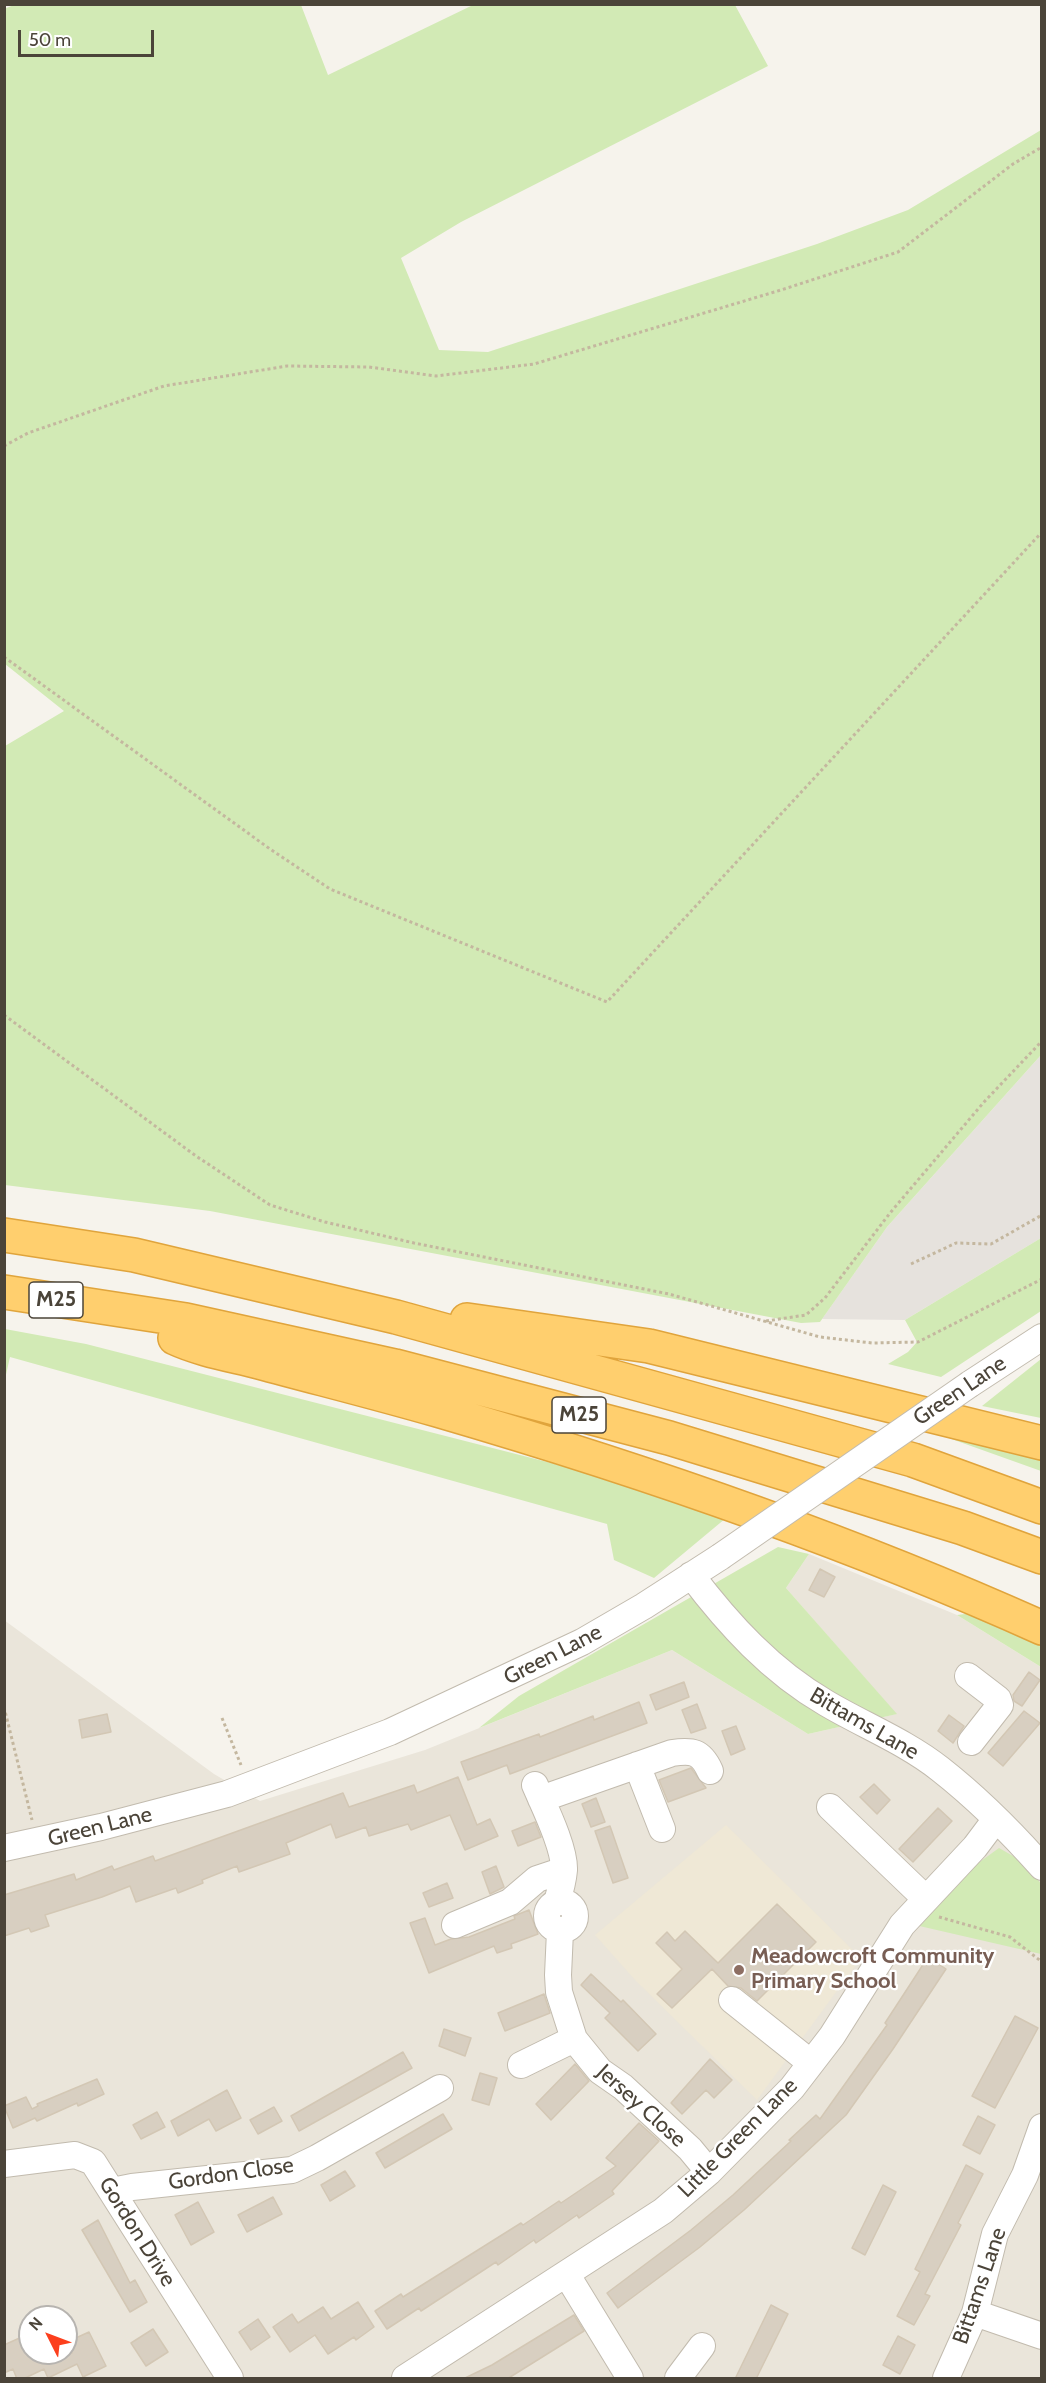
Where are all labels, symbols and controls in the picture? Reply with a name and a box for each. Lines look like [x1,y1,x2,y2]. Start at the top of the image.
scale bar [21,18,158,56]
text: 50 m [29,29,71,51]
road number: M25 [29,1282,83,1318]
street label: Green Lane [909,1350,1011,1432]
road number: M25 [552,1397,606,1433]
street label: Green Lane [500,1619,606,1691]
street label: Bittams Lane [805,1682,923,1766]
street label: Green Lane [45,1801,155,1853]
place label: Meadowcroft Community Primary School [751,1944,994,1996]
marker: Meadowcroft Community Primary School [732,1963,746,1977]
street label: Jersey Close [591,2059,691,2153]
street label: Little Green Lane [673,2073,803,2203]
street label: Gordon Close [167,2152,295,2196]
street label: Gordon Drive [93,2172,181,2292]
street label: Bittams Lane [948,2224,1012,2348]
north arrow [18,2305,78,2365]
text: N [25,2313,47,2335]

